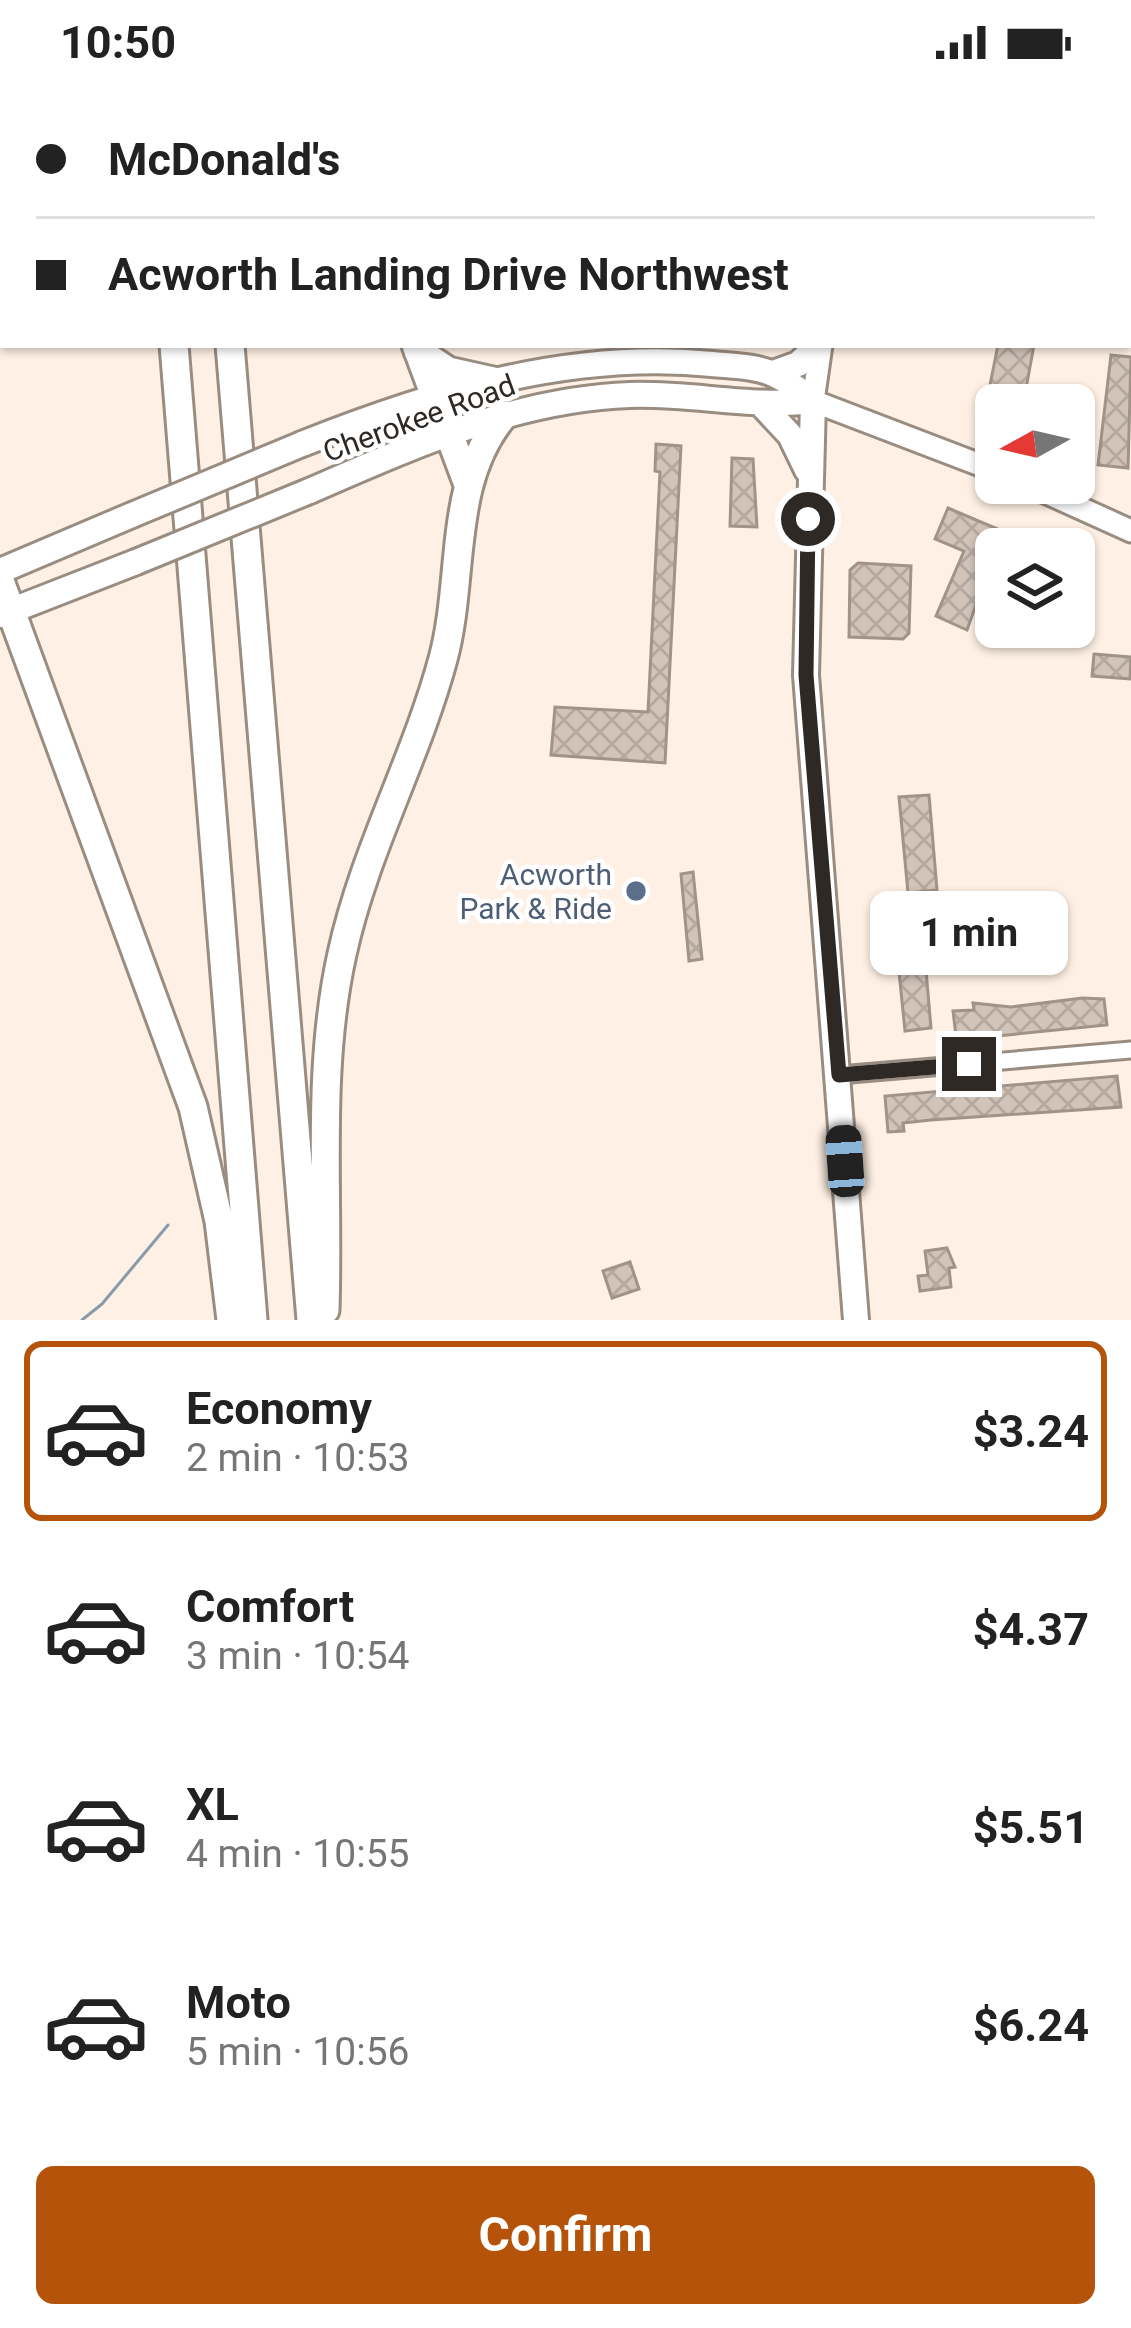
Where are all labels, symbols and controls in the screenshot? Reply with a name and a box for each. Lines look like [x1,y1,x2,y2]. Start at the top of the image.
text: 10:50 [60,16,176,69]
text: McDonald's [108,133,340,186]
text: Acworth Landing Drive Northwest [108,248,789,301]
street label: Cherokee Road [318,367,520,469]
north arrow [975,384,1095,504]
map controls [975,384,1095,648]
route start [781,492,835,546]
button: layers [975,528,1095,648]
place label: Acworth Park & Ride [459,857,612,926]
marker: Acworth Park & Ride [623,878,649,904]
callout: 1 min [870,890,1068,974]
text: 1 min [920,910,1018,956]
route end [942,1037,996,1091]
car [825,1124,865,1198]
icon: car [42,1377,150,1485]
text: Economy [186,1382,372,1435]
text: $3.24 [973,1405,1089,1458]
text: 2 min · 10:53 [186,1435,409,1481]
icon: car [42,1575,150,1683]
text: Comfort [186,1580,354,1633]
text: $4.37 [973,1603,1089,1656]
text: 3 min · 10:54 [186,1633,409,1679]
icon: car [42,1773,150,1881]
text: XL [186,1778,239,1831]
text: $5.51 [973,1801,1089,1854]
text: 4 min · 10:55 [186,1831,409,1877]
icon: car [42,1971,150,2079]
text: Moto [186,1976,291,2029]
text: $6.24 [973,1999,1089,2052]
text: 5 min · 10:56 [186,2029,409,2075]
button: Confirm [36,2166,1095,2304]

